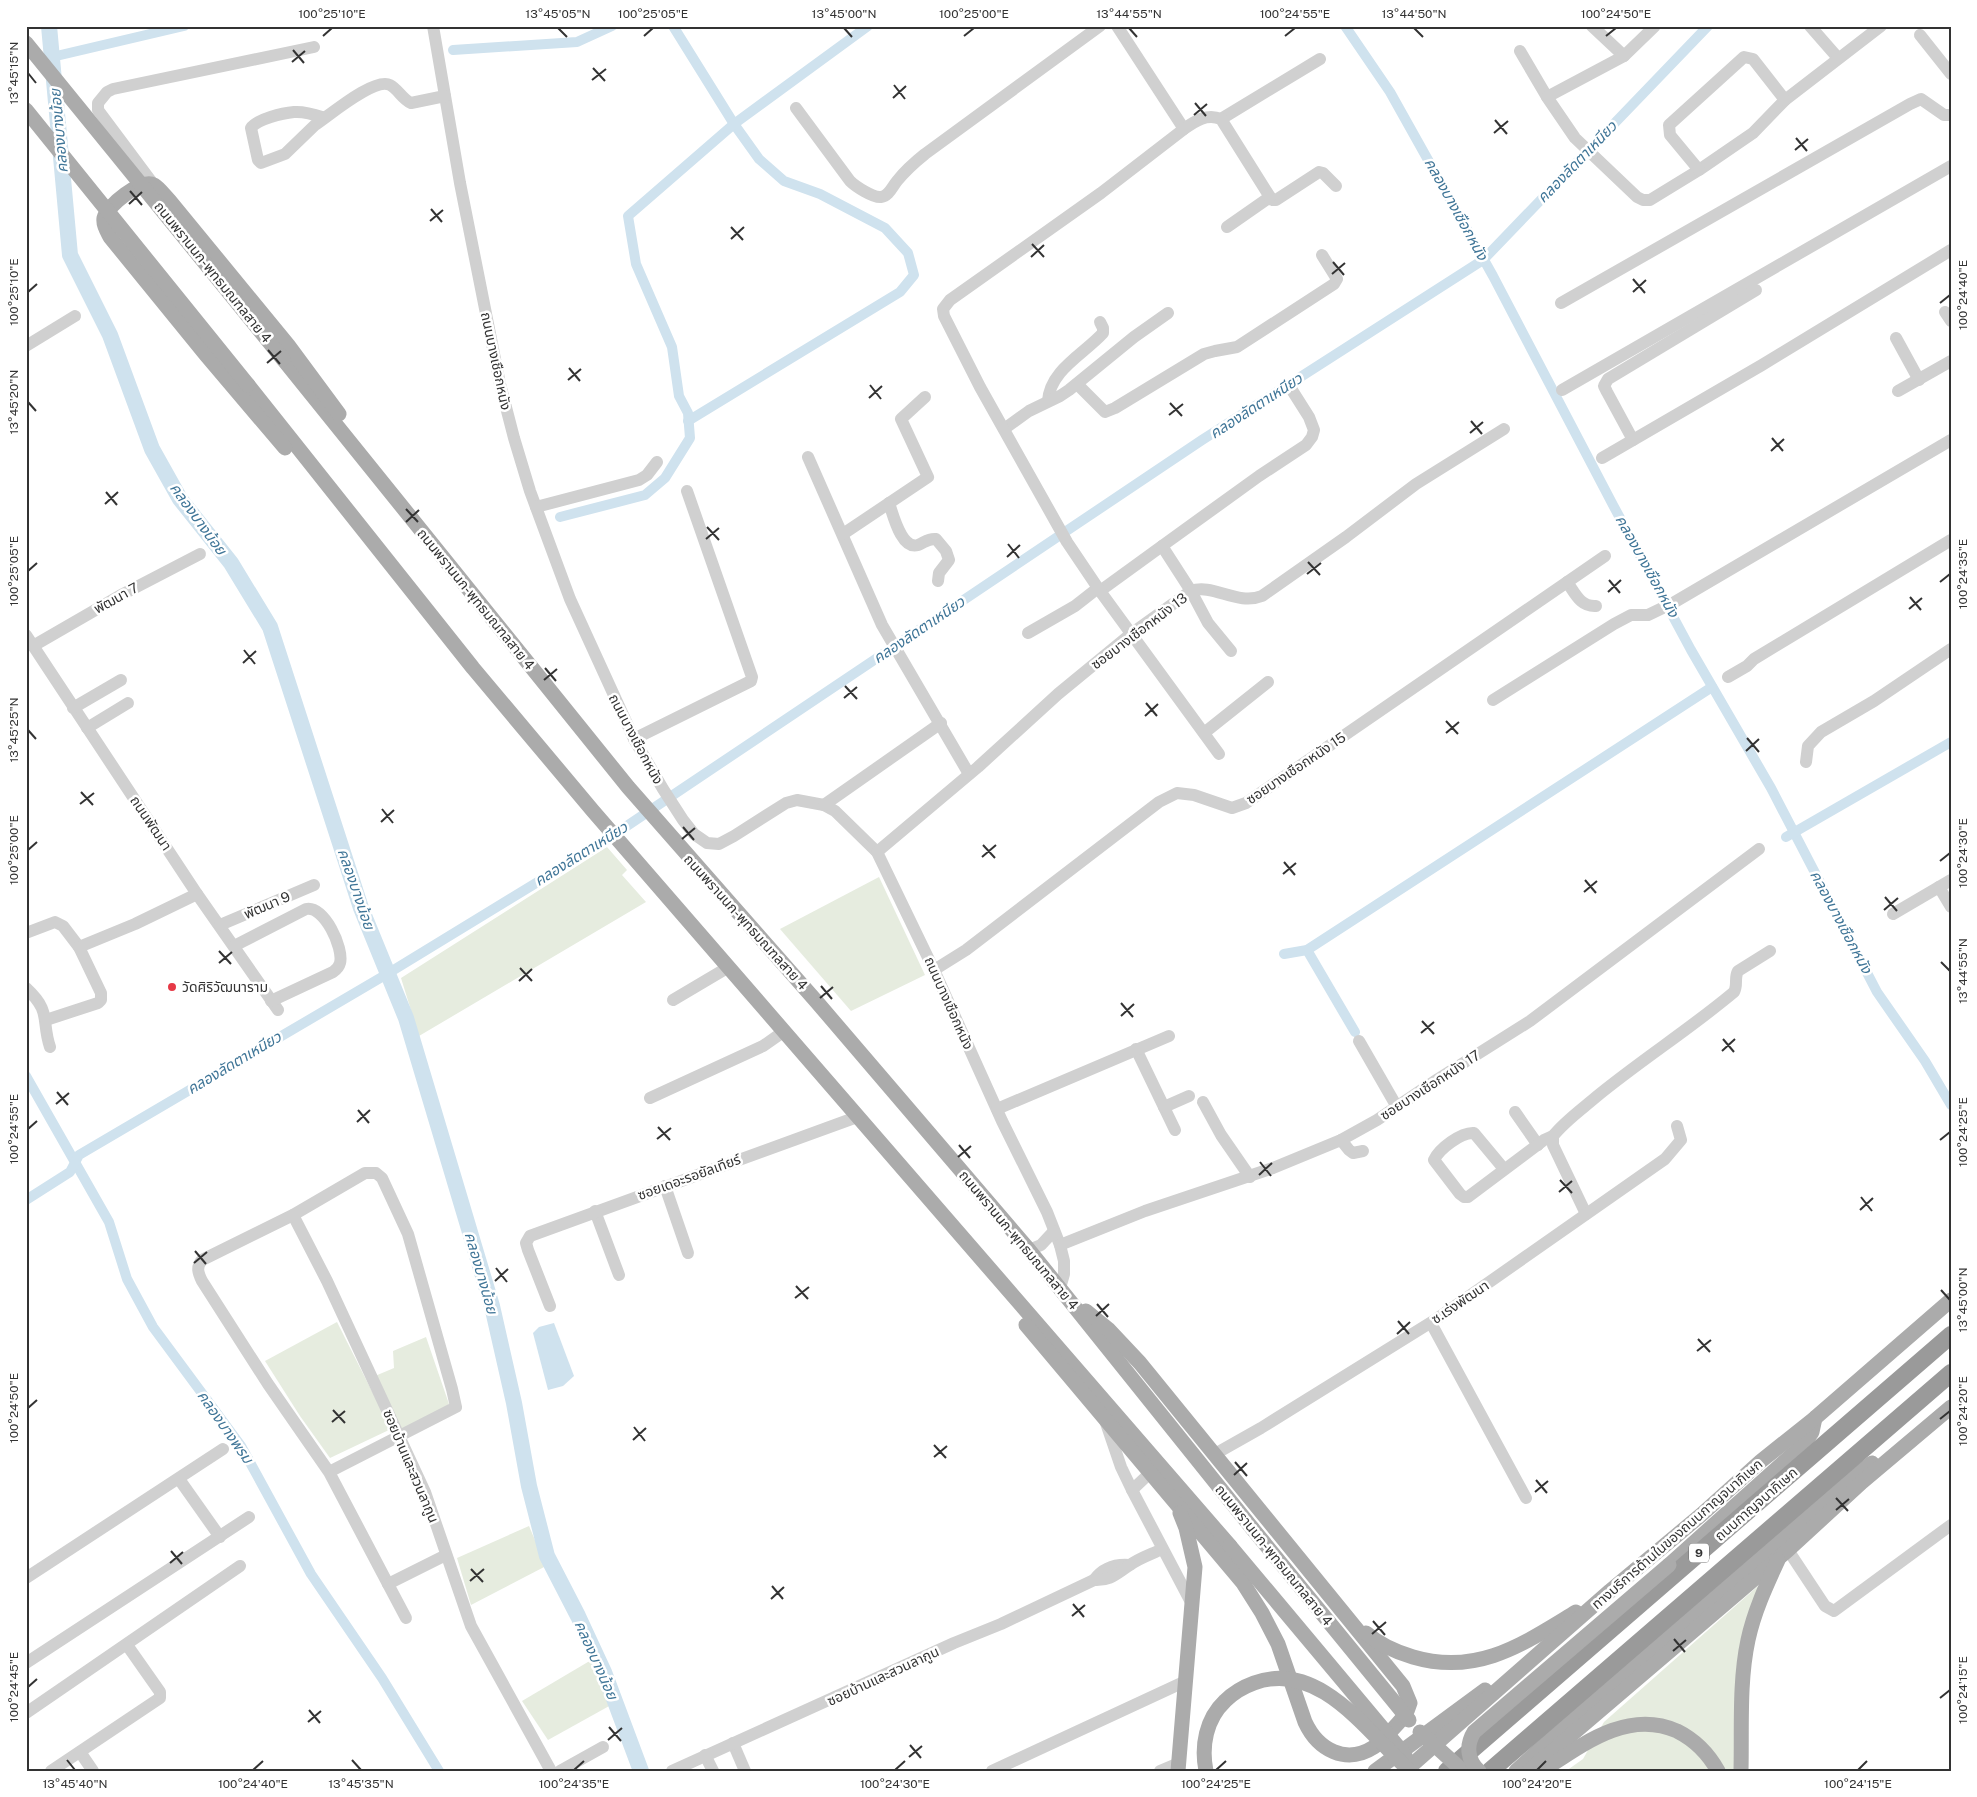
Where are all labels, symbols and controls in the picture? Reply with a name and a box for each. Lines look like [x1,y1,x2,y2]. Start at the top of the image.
text: 100°25'10"E [298,7,366,21]
text: 13°45'05"N [525,7,591,21]
text: 100°25'05"E [618,7,688,21]
text: 13°45'00"N [812,7,876,21]
text: 100°25'00"E [939,7,1009,21]
text: 13°44'55"N [1096,7,1162,21]
text: 100°24'55"E [1260,7,1330,21]
text: 13°44'50"N [1381,7,1447,21]
text: 100°24'50"E [1581,7,1651,21]
text: 13°45'15"N [7,42,21,104]
water label: คลองบางน้อย [46,87,71,174]
water label: คลองลัดตาเหนียว [1534,117,1620,206]
water label: คลองบางเชือกหนัง [1421,155,1492,263]
street label: ถนนพรานนก-พุทธมณฑลสาย 4 [150,198,275,347]
text: 100°25'10"E [7,258,21,326]
text: 100°24'40"E [1956,260,1970,330]
street label: ถนนบางเชือกหนัง [478,311,514,411]
water label: คลองลัดตาเหนียว [1206,369,1306,442]
text: 13°45'20"N [7,370,21,434]
water label: คลองบางน้อย [167,480,231,559]
water label: คลองบางเชือกหนัง [1612,512,1683,620]
street label: ถนนพรานนก-พุทธมณฑลสาย 4 [413,525,538,674]
text: 100°25'05"E [7,536,21,606]
text: 100°24'35"E [1956,539,1970,609]
street label: พัฒนา 7 [91,579,141,617]
street label: ซอยบางเชือกหนัง 13 [1088,590,1190,672]
water label: คลองลัดตาเหนียว [870,592,968,666]
street label: ถนนบางเชือกหนัง [606,691,666,787]
text: 13°45'25"N [7,697,21,763]
street label: ซอยบางเชือกหนัง 15 [1243,729,1349,807]
street label: ถนนพัฒนา [127,793,175,853]
text: 100°25'00"E [7,815,21,885]
water label: คลองลัดตาเหนียว [531,818,631,889]
text: 100°24'30"E [1956,818,1970,888]
water label: คลองบางน้อย [335,846,379,933]
street label: ถนนพรานนก-พุทธมณฑลสาย 4 [680,851,811,994]
water label: คลองบางเชือกหนัง [1807,868,1876,977]
street label: พัฒนา 9 [241,888,293,922]
text: 13°44'55"N [1956,938,1970,1004]
street label: ถนนบางเชือกหนัง [921,954,977,1052]
place label: วัดศิริวัฒนาราม [182,979,268,995]
marker: วัดศิริวัฒนาราม [166,981,178,993]
water label: คลองลัดตาเหนียว [184,1028,284,1097]
street label: ซอยบางเชือกหนัง 17 [1377,1047,1483,1123]
text: 100°24'55"E [7,1094,21,1164]
text: 100°24'25"E [1956,1097,1970,1167]
street label: ซอยเดอะรอยัลเทียร์ [635,1151,743,1203]
street label: ถนนพรานนก-พุทธมณฑลสาย 4 [955,1167,1082,1314]
water label: คลองบางน้อย [462,1230,502,1317]
text: 13°45'00"N [1956,1268,1970,1332]
street label: ซ.เร่งพัฒนา [1428,1277,1492,1327]
text: 100°24'50"E [7,1373,21,1443]
text: 100°24'20"E [1956,1376,1970,1446]
water label: คลองบางพรม [194,1387,258,1468]
street label: ซอยบ้านและสวนลากูน [379,1407,442,1525]
street label: ทางบริการด้านในของถนนกาญจนาภิเษก [1589,1456,1765,1612]
street label: ถนนกาญจนาภิเษก [1712,1464,1800,1544]
street label: ถนนพรานนก-พุทธมณฑลสาย 4 [1211,1481,1336,1630]
road number: 9 [1689,1544,1709,1562]
water label: คลองบางน้อย [572,1618,622,1703]
street label: ซอยบ้านและสวนลากูน [825,1643,942,1710]
text: 100°24'45"E [7,1652,21,1722]
text: 100°24'15"E [1956,1656,1970,1724]
text: 13°45'40"N [42,1777,108,1791]
text: 100°24'40"E [218,1777,288,1791]
text: 13°45'35"N [328,1777,394,1791]
text: 100°24'35"E [539,1777,609,1791]
text: 100°24'30"E [860,1777,930,1791]
text: 100°24'25"E [1181,1777,1251,1791]
text: 100°24'20"E [1502,1777,1572,1791]
text: 100°24'15"E [1824,1777,1892,1791]

